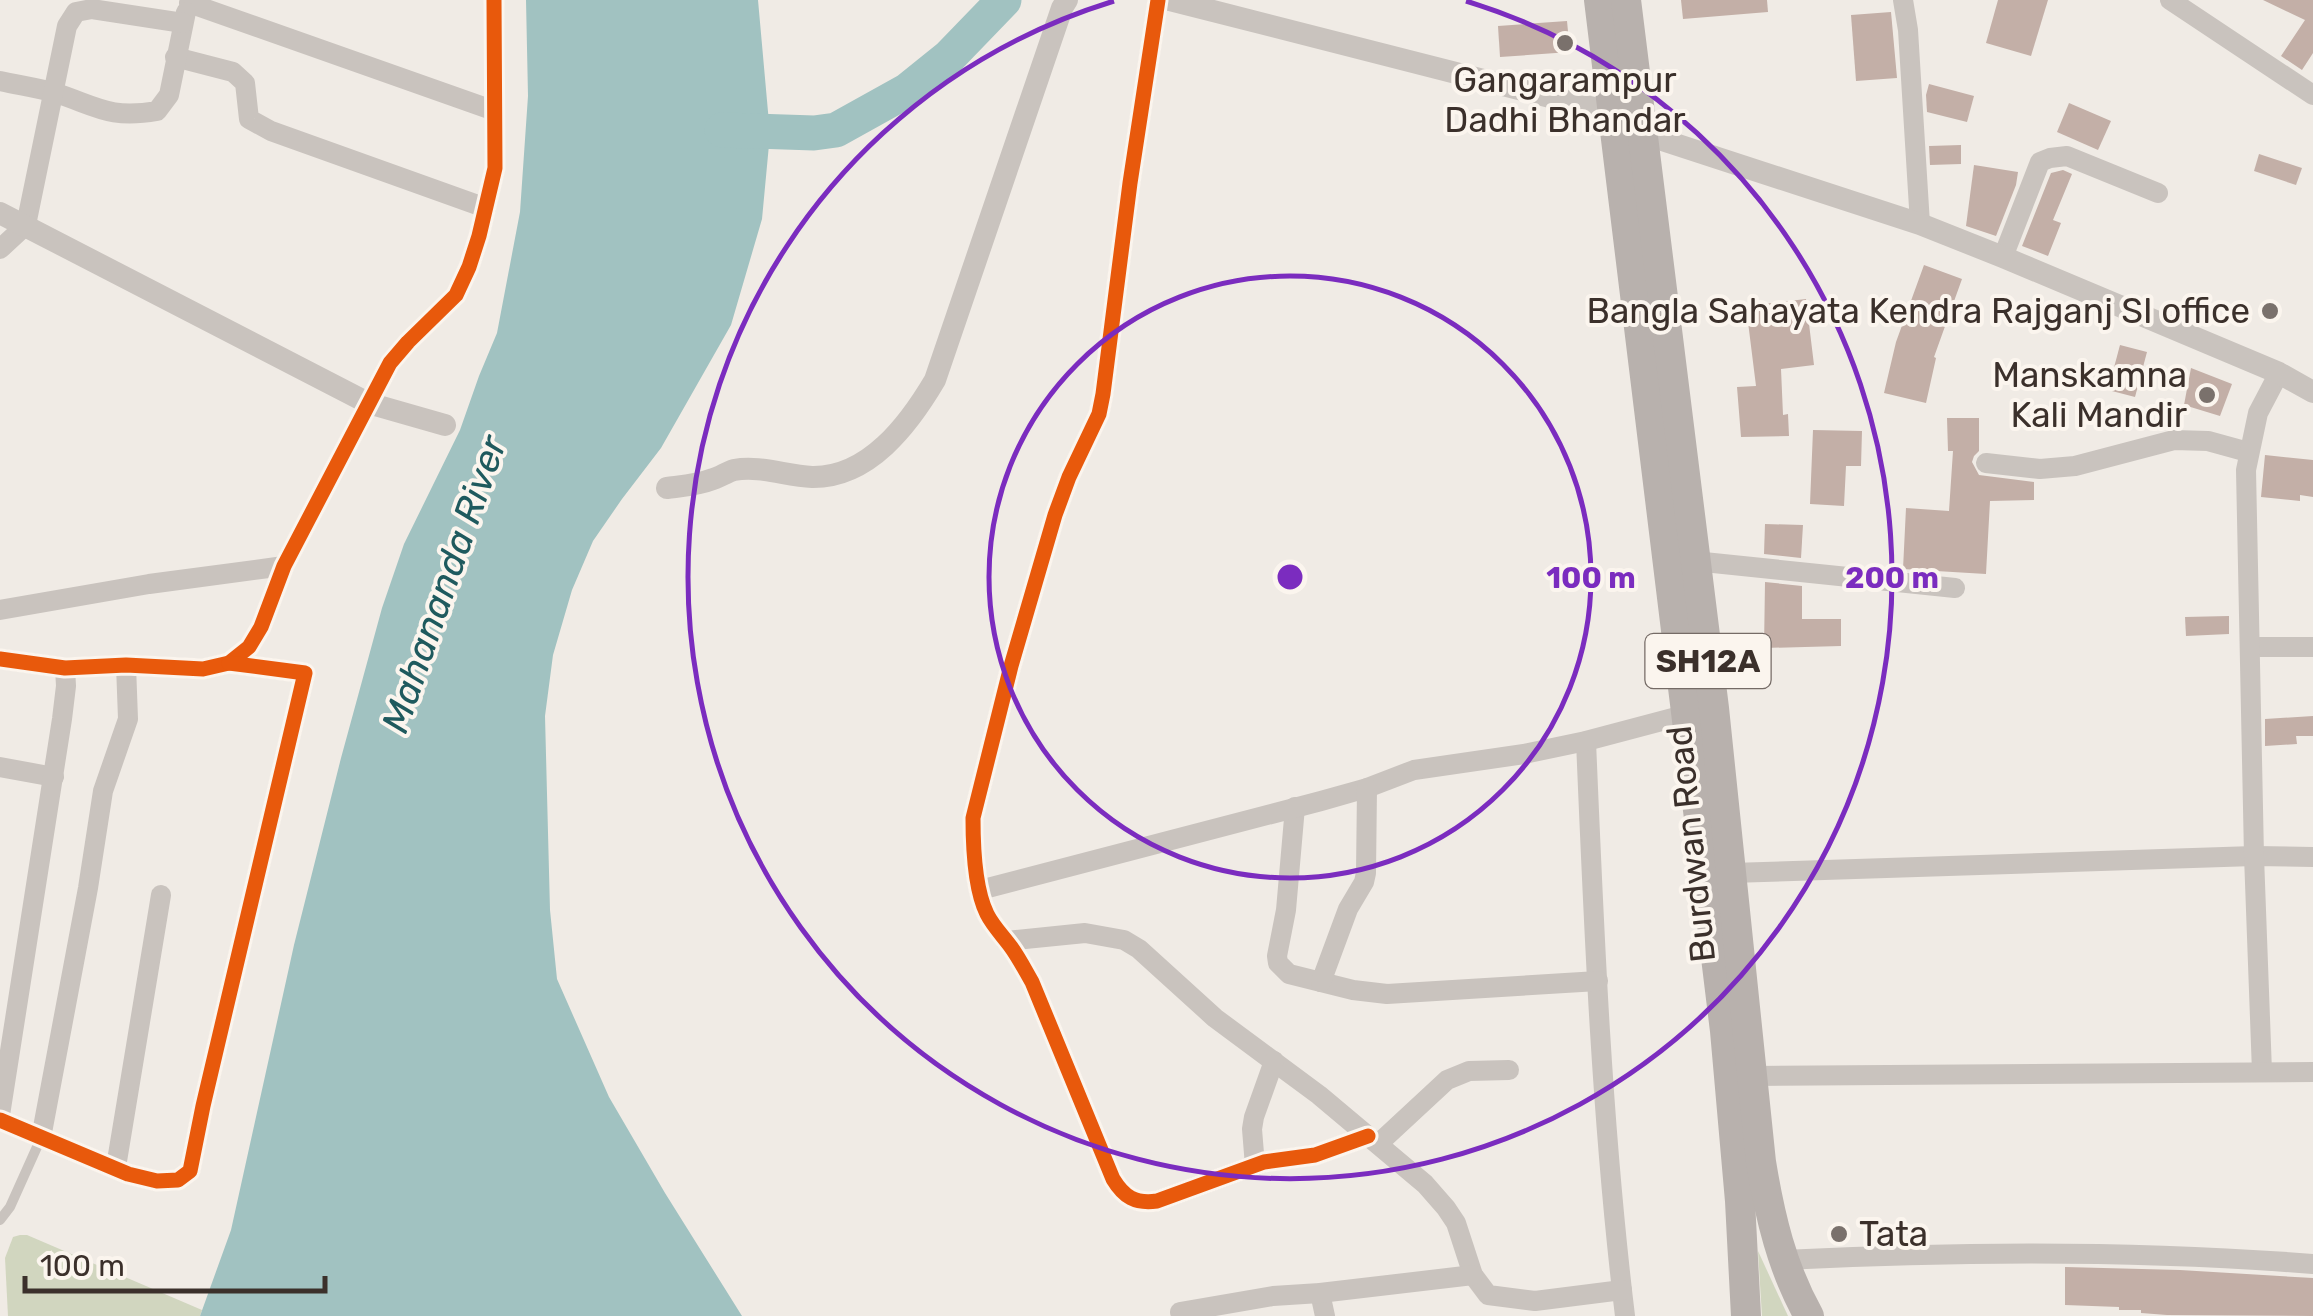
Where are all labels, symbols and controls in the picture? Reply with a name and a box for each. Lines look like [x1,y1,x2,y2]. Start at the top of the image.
marker: Gangarampur Dadhi Bhandar [1554,32,1576,54]
place label: Gangarampur Dadhi Bhandar [1444,59,1686,141]
place label: Bangla Sahayata Kendra Rajganj SI office [1587,290,2250,332]
marker: Bangla Sahayata Kendra Rajganj SI office [2259,300,2281,322]
place label: Manskamna Kali Mandir [1992,354,2187,436]
marker: Manskamna Kali Mandir [2196,384,2218,406]
water label: Mahananda River [372,428,517,738]
centre of rings [1272,559,1308,595]
text: 100 m [1546,560,1636,596]
text: 200 m [1845,560,1939,596]
road number: SH12A [1646,634,1770,688]
street label: Burdwan Road [1658,724,1724,964]
place label: Tata [1859,1213,1928,1255]
marker: Tata [1828,1223,1850,1245]
scale bar [25,1231,325,1293]
text: 100 m [40,1248,125,1284]

